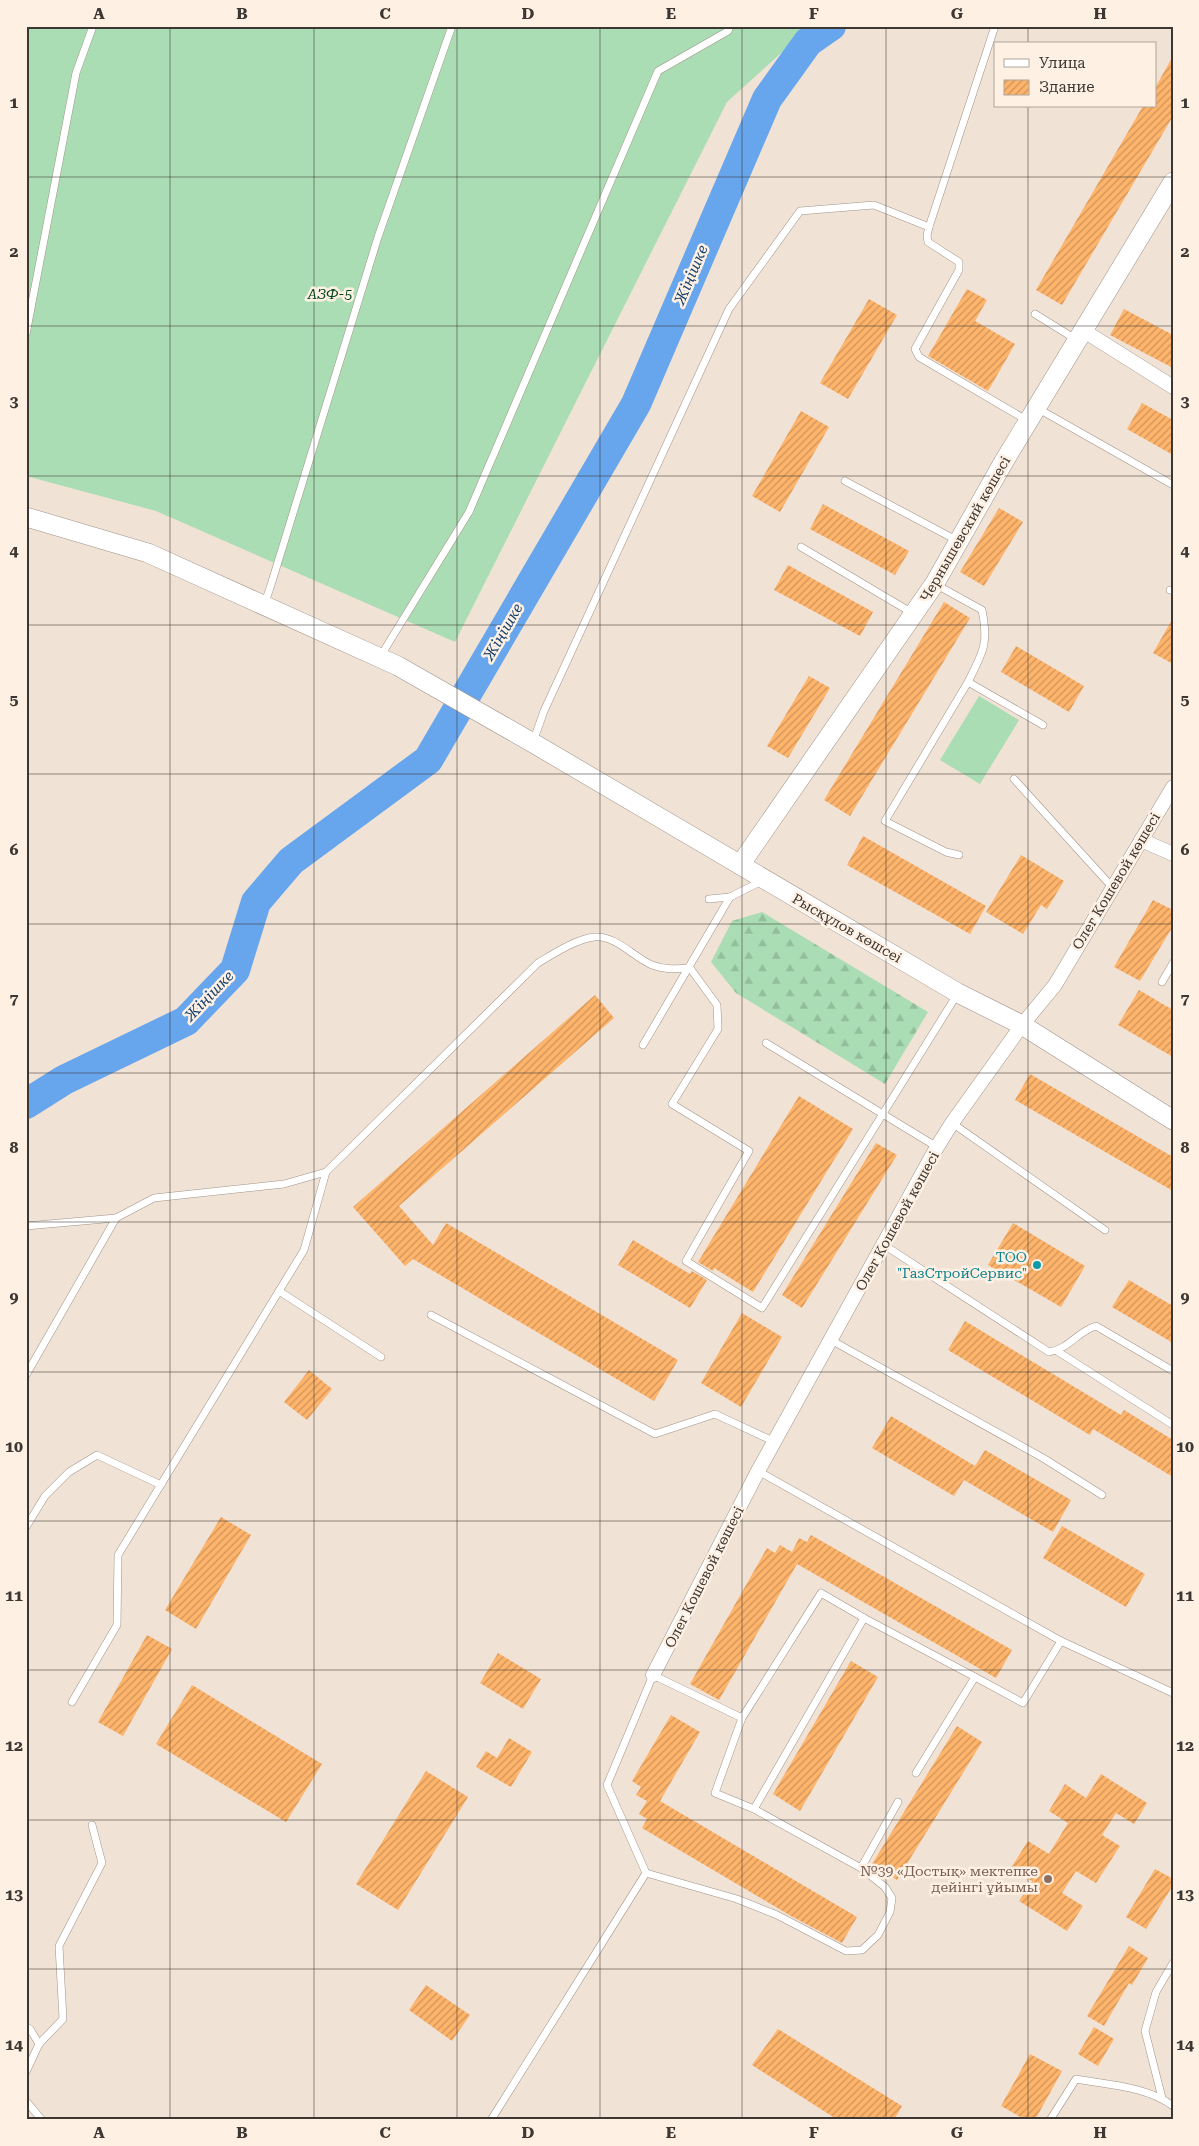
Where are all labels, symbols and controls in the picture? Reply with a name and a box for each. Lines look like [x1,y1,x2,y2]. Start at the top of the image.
text: A [93,4,105,23]
text: B [236,4,248,23]
text: C [379,4,391,23]
text: D [522,4,535,23]
text: E [666,4,676,23]
text: F [809,4,819,23]
text: G [951,4,964,23]
text: H [1093,4,1107,23]
legend [994,42,1156,108]
text: Улица [1039,54,1085,72]
text: Здание [1039,78,1095,96]
text: 1 [10,93,19,112]
text: 1 [1181,93,1190,112]
text: 2 [10,242,19,261]
water label: Жіңішке [670,242,712,309]
text: 2 [1181,242,1190,261]
park label: АЗФ-5 [307,286,352,302]
text: 3 [10,392,19,411]
text: 3 [1181,392,1190,411]
street label: Чернышевский көшесі [917,453,1014,605]
text: 4 [10,541,19,560]
text: 4 [1181,541,1190,560]
water label: Жіңішке [479,600,527,665]
text: 5 [10,690,19,709]
text: 5 [1181,690,1190,709]
street label: Олег Кошевой көшесі [1069,809,1163,952]
text: 6 [10,840,19,859]
text: 6 [1181,840,1190,859]
street label: Рысқұлов көшсеі [789,890,905,966]
water label: Жіңішке [180,967,238,1026]
text: 7 [10,989,19,1008]
text: 7 [1181,989,1190,1008]
text: 8 [10,1138,19,1157]
text: 8 [1181,1138,1190,1157]
street label: Олег Кошевой көшесі [852,1148,942,1293]
place label: ТОО "ГазСтройСервис" [897,1249,1027,1281]
marker: ТОО "ГазСтройСервис" [1031,1259,1043,1271]
text: 9 [10,1288,19,1307]
text: 9 [1181,1288,1190,1307]
text: 10 [5,1437,23,1456]
text: 10 [1176,1437,1194,1456]
street label: Олег Кошевой көшесі [661,1503,747,1650]
text: 11 [5,1586,23,1605]
text: 11 [1176,1586,1194,1605]
text: 12 [5,1736,23,1755]
text: 12 [1176,1736,1194,1755]
place label: №39 «Достық» мектепке дейінгі ұйымы [860,1863,1038,1895]
marker: №39 «Достық» мектепке дейінгі ұйымы [1042,1873,1054,1885]
text: 13 [5,1885,23,1904]
text: 13 [1176,1885,1194,1904]
text: 14 [5,2035,23,2054]
text: 14 [1176,2035,1194,2054]
text: A [93,2123,105,2142]
text: B [236,2123,248,2142]
text: C [379,2123,391,2142]
text: D [522,2123,535,2142]
text: E [666,2123,676,2142]
text: F [809,2123,819,2142]
text: G [951,2123,964,2142]
text: H [1093,2123,1107,2142]

